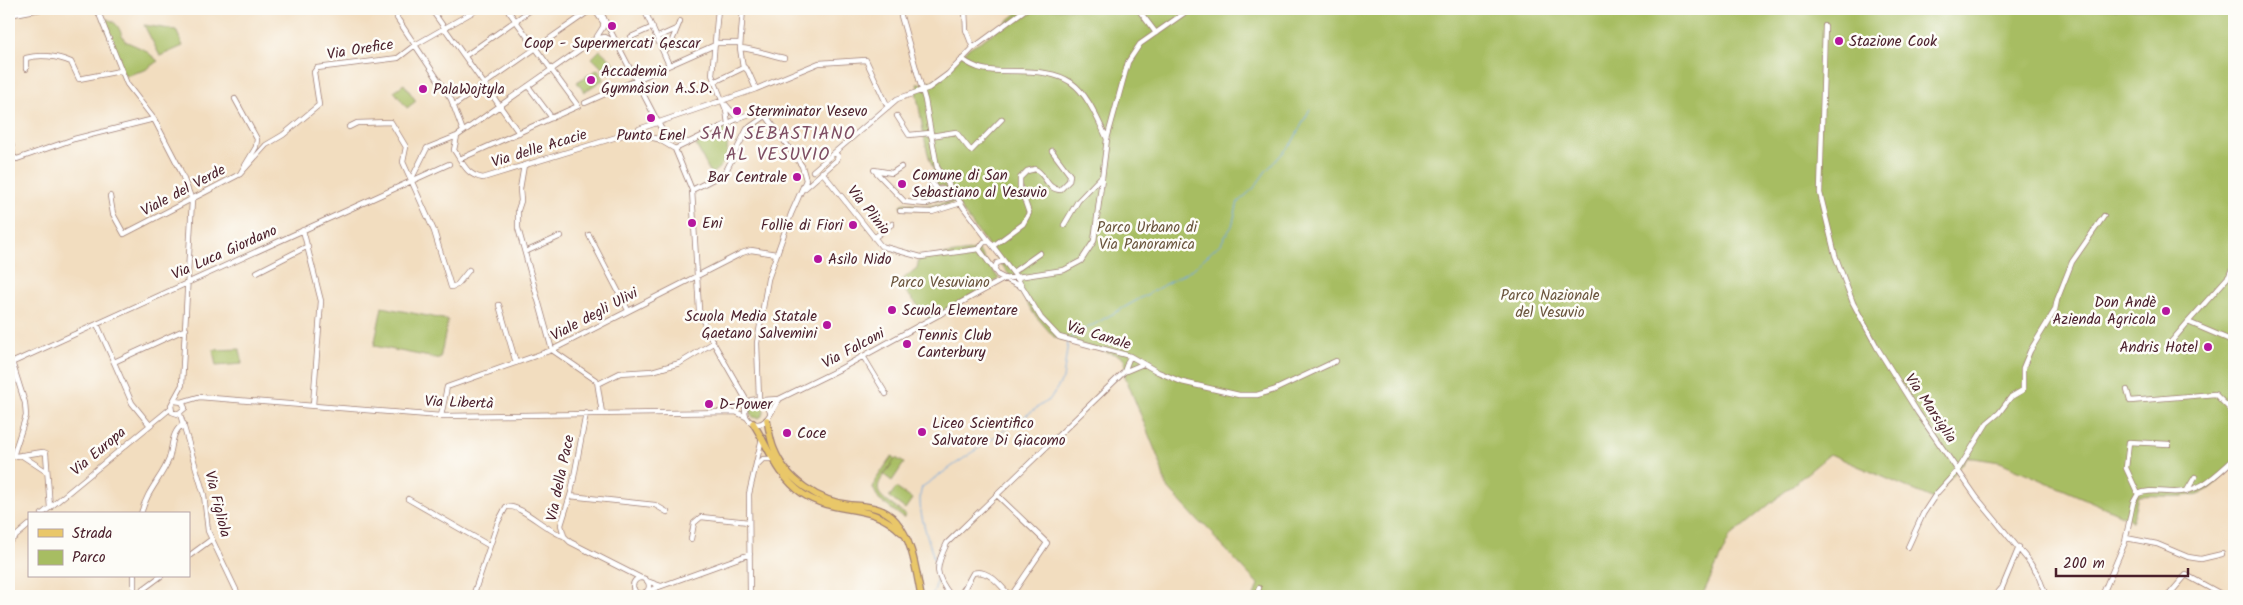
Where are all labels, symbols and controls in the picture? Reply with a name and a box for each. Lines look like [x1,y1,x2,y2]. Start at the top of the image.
marker: Coop - Supermercati Gescar [606,20,618,32]
place label: Stazione Cook [1849,30,1938,54]
place label: Coop - Supermercati Gescar [524,32,701,56]
street label: Via Orefice [325,33,395,67]
marker: Stazione Cook [1833,35,1845,47]
place label: Accademia Gymnàsion A.S.D. [601,60,712,101]
marker: Accademia Gymnàsion A.S.D. [585,74,597,86]
place label: PalaWojtyla [433,78,505,102]
marker: PalaWojtyla [417,83,429,95]
place label: Sterminator Vesevo [747,100,868,124]
marker: Sterminator Vesevo [731,105,743,117]
marker: Punto Enel [645,112,657,124]
district label: SAN SEBASTIANO AL VESUVIO [700,120,856,170]
street label: Via delle Acacie [489,123,590,175]
place label: Punto Enel [616,124,686,148]
street label: Viale del Verde [137,158,230,223]
place label: Comune di San Sebastiano al Vesuvio [912,164,1047,205]
place label: Bar Centrale [707,166,787,190]
marker: Bar Centrale [791,171,803,183]
marker: Comune di San Sebastiano al Vesuvio [896,178,908,190]
street label: Via Plinio [841,180,896,241]
place label: Eni [702,212,724,236]
place label: Follie di Fiori [761,214,844,238]
park label: Parco Urbano di Via Panoramica [1097,216,1199,257]
marker: Eni [686,217,698,229]
street label: Via Luca Giordano [168,219,281,287]
marker: Follie di Fiori [847,219,859,231]
place label: Asilo Nido [828,248,892,272]
marker: Asilo Nido [812,253,824,265]
park label: Parco Vesuviano [890,271,990,295]
street label: Viale degli Ulivi [547,281,644,348]
park label: Parco Nazionale del Vesuvio [1500,284,1600,325]
place label: Don Andè Azienda Agricola [2052,291,2156,332]
place label: Scuola Elementare [902,299,1018,323]
marker: Scuola Elementare [886,304,898,316]
place label: Scuola Media Statale Gaetano Salvemini [685,305,818,346]
marker: Don Andè Azienda Agricola [2160,305,2172,317]
street label: Via Canale [1064,315,1134,357]
marker: Scuola Media Statale Gaetano Salvemini [821,319,833,331]
street label: Via Falconi [818,322,890,375]
place label: Tennis Club Canterbury [917,324,992,365]
place label: Andris Hotel [2119,336,2198,360]
marker: Tennis Club Canterbury [901,338,913,350]
marker: Andris Hotel [2202,341,2214,353]
street label: Via Marsiglia [1898,369,1962,448]
street label: Via Libertà [424,390,494,416]
place label: D-Power [719,393,773,417]
marker: D-Power [703,398,715,410]
place label: Liceo Scientifico Salvatore Di Giacomo [932,412,1066,453]
street label: Via Europa [65,421,132,482]
place label: Coce [797,422,826,446]
marker: Liceo Scientifico Salvatore Di Giacomo [916,426,928,438]
marker: Coce [781,427,793,439]
street label: Via della Pace [540,433,582,524]
street label: Via Figliola [197,468,237,540]
legend [28,512,190,578]
text: Strada [72,522,112,546]
scale bar [2056,545,2188,577]
text: Parco [72,546,106,570]
text: 200 m [2063,552,2105,576]

